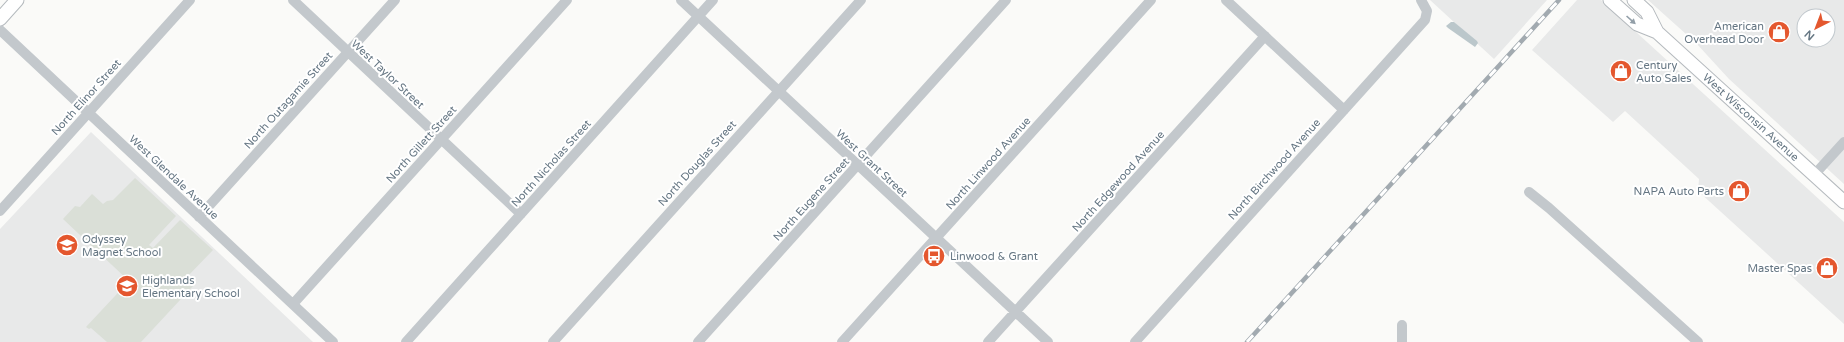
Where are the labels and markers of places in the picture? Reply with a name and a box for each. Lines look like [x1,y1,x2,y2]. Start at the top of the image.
shop icon: American Overhead Door [1766,19,1792,45]
place label: American Overhead Door [1684,20,1765,46]
shop icon: Century Auto Sales [1608,58,1634,84]
place label: Century Auto Sales [1636,59,1692,85]
shop icon: NAPA Auto Parts [1726,178,1752,204]
place label: NAPA Auto Parts [1634,185,1724,198]
school or university icon: Odyssey Magnet School [54,232,80,258]
place label: Odyssey Magnet School [82,233,161,259]
bus stop icon: Linwood & Grant [921,243,947,269]
place label: Linwood & Grant [950,250,1038,263]
shop icon: Master Spas [1814,255,1840,281]
place label: Master Spas [1747,262,1812,275]
school or university icon: Highlands Elementary School [114,273,140,299]
place label: Highlands Elementary School [142,274,240,300]

